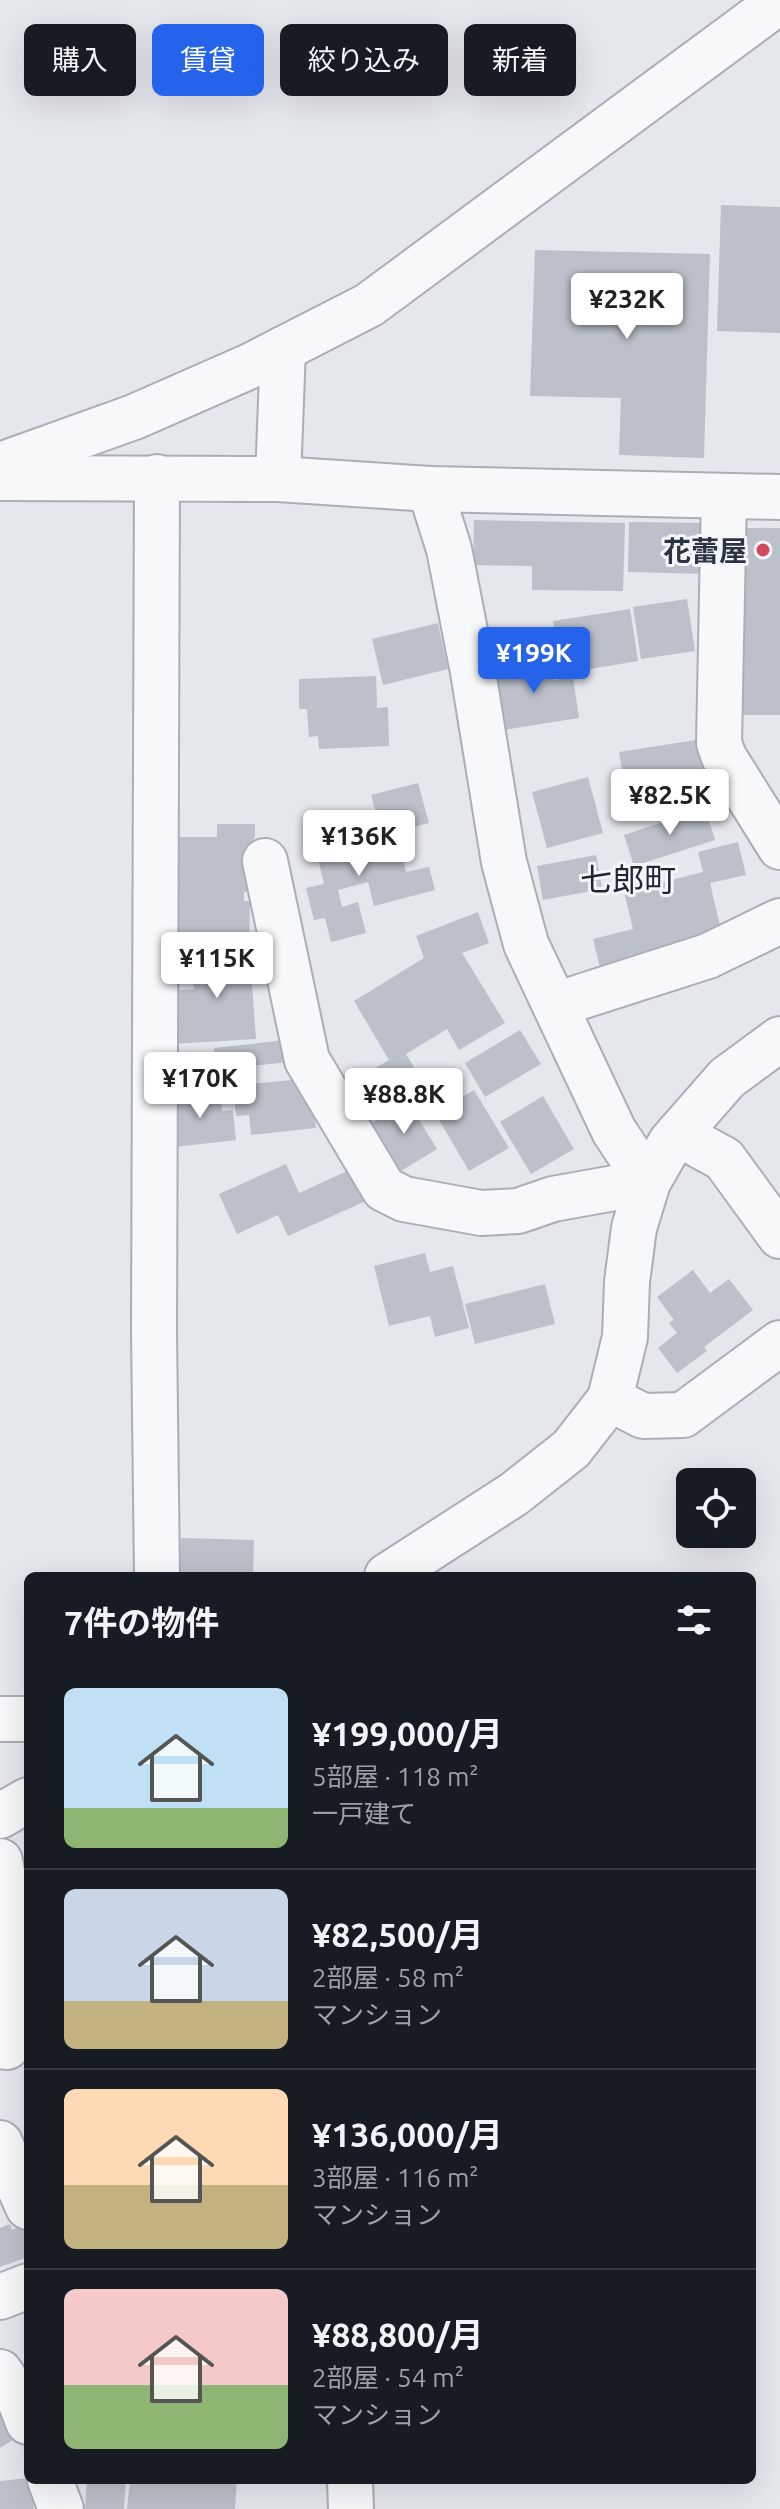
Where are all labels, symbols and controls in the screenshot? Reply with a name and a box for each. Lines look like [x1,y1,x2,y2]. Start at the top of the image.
chip: 購入 [24,24,136,96]
chip: 賃貸 [152,24,264,96]
chip: 絞り込み [280,24,448,96]
chip: 新着 [464,24,576,96]
pin: ¥232K [571,273,683,341]
text: ¥232K [589,284,665,313]
place label: 花蕾屋 [663,535,747,566]
marker: 花蕾屋 [754,541,772,559]
pin: ¥199K [478,627,590,695]
text: ¥199K [496,638,572,667]
pin: ¥82.5K [605,769,735,837]
text: ¥82.5K [629,780,711,809]
pin: ¥136K [303,810,415,878]
text: ¥136K [321,821,397,850]
district label: 七郎町 [580,861,676,897]
pin: ¥115K [161,932,273,1000]
text: ¥115K [179,943,255,972]
pin: ¥170K [144,1052,256,1120]
text: ¥170K [162,1063,238,1092]
pin: ¥88.8K [339,1068,469,1136]
text: ¥88.8K [363,1079,445,1108]
map controls [676,1468,756,1548]
button: locate [676,1468,756,1548]
icon: filters [672,1598,716,1642]
text: 7件の物件 [64,1603,219,1641]
text: ¥199,000/月 [312,1714,503,1752]
icon: home [128,1720,224,1816]
text: 5部屋 · 118 m² [312,1762,479,1791]
text: 一戸建て [312,1799,416,1828]
text: ¥82,500/月 [312,1915,484,1953]
icon: home [128,1921,224,2017]
text: 2部屋 · 58 m² [312,1963,464,1992]
text: マンション [312,2000,442,2029]
text: ¥136,000/月 [312,2115,503,2153]
icon: home [128,2121,224,2217]
text: 3部屋 · 116 m² [312,2163,479,2192]
text: マンション [312,2200,442,2229]
text: ¥88,800/月 [312,2315,484,2353]
icon: home [128,2321,224,2417]
text: 2部屋 · 54 m² [312,2363,464,2392]
text: マンション [312,2400,442,2429]

